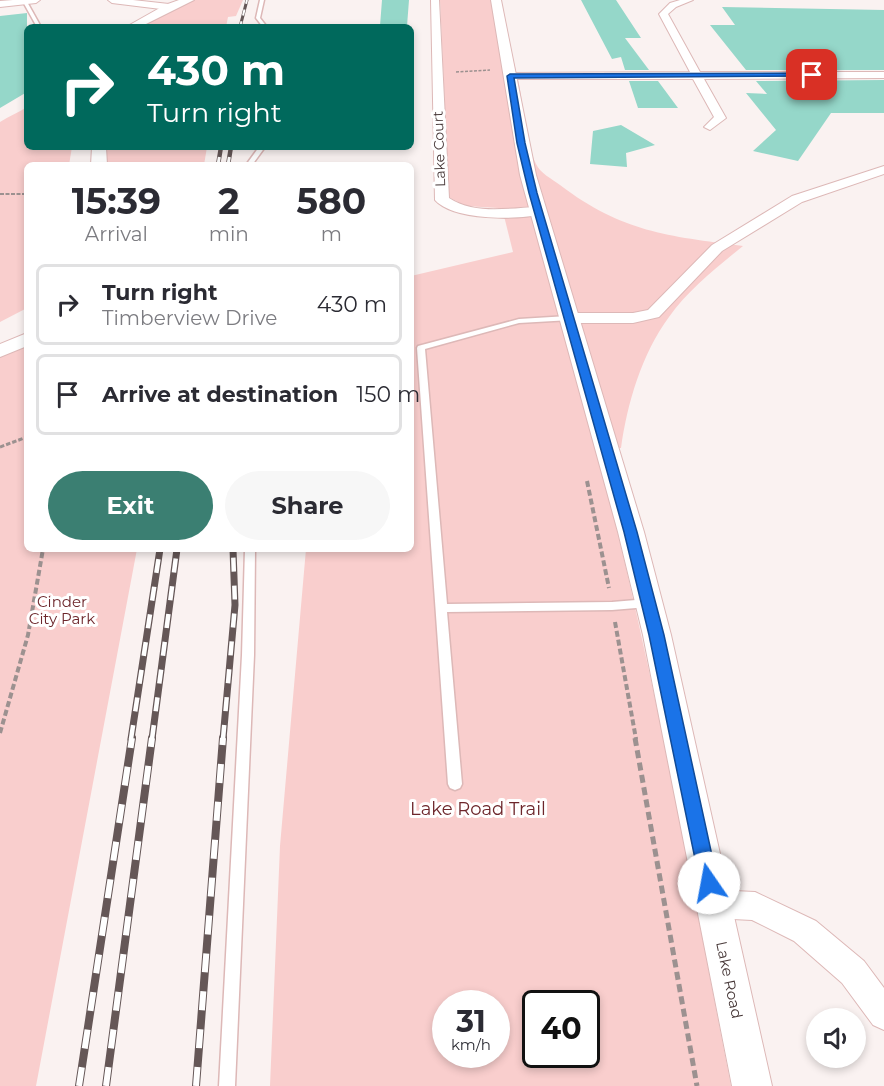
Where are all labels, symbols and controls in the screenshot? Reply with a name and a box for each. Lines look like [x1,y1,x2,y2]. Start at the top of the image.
text: 430 m [147,44,285,96]
icon: right [48,48,126,126]
pin [786,49,837,100]
icon: arrive [795,58,828,91]
text: Turn right [147,96,282,129]
street label: Lake Court [429,110,449,187]
text: 15:39 [72,179,161,223]
text: 2 [218,179,239,223]
text: 580 [297,179,366,223]
text: Arrival [85,222,148,246]
text: min [209,222,249,246]
text: m [321,222,342,246]
text: Turn right [102,279,217,306]
icon: right [51,288,84,321]
text: 430 m [317,291,387,318]
text: Timberview Drive [102,306,277,330]
icon: arrive [51,378,84,411]
text: Arrive at destination [102,381,338,408]
text: 150 m [356,381,420,408]
button: Exit [48,471,213,540]
button: Share [225,471,390,540]
park label: Cinder City Park [29,592,95,628]
park label: Lake Road Trail [410,798,546,820]
position arrow [677,851,741,915]
street label: Lake Road [712,939,747,1020]
speed limit sign: 40 [522,990,600,1068]
text: 31 [456,1003,486,1040]
map controls [806,1008,866,1068]
button: sound [806,1008,866,1068]
text: km/h [451,1035,491,1054]

